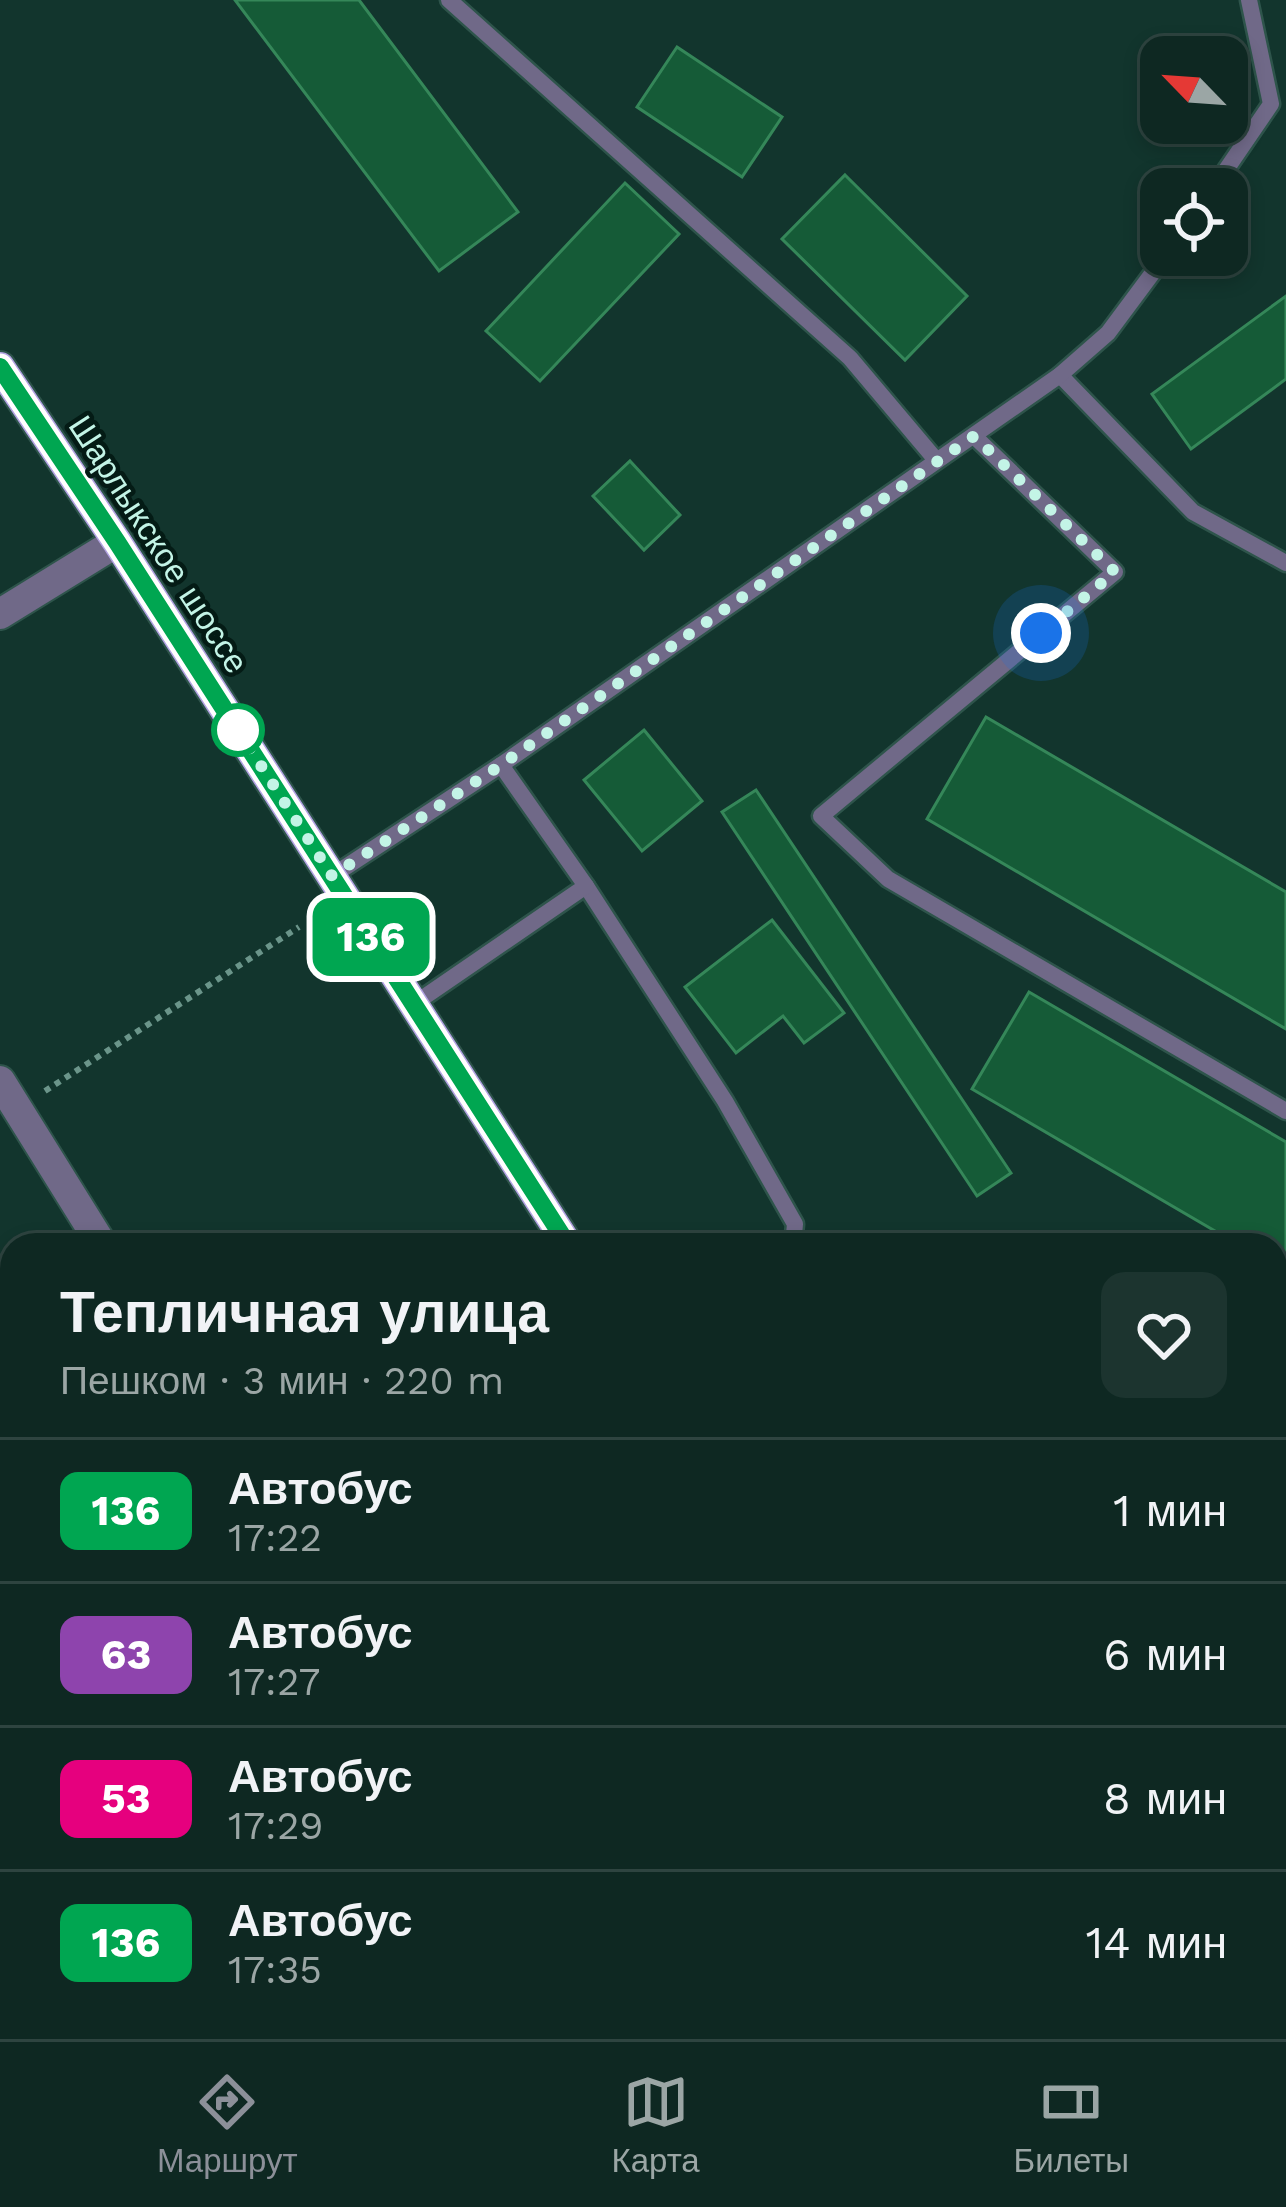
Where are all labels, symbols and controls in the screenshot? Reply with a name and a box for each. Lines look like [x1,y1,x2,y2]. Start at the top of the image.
north arrow [1140,36,1248,144]
map controls [1140,36,1248,276]
button: locate [1140,168,1248,276]
street label: Шарлыкское шоссе [61,408,256,680]
your location [1011,603,1071,663]
unlabelled marker [213,705,263,755]
line badge: 136 [302,898,440,976]
text: 136 [337,912,405,961]
button: heart [1101,1272,1227,1398]
text: Тепличная улица [60,1279,549,1346]
text: Пешком · 3 мин · 220 m [60,1358,504,1403]
text: Автобус [228,1462,413,1515]
text: 1 мин [1113,1484,1227,1537]
text: 136 [92,1486,160,1535]
text: 17:22 [228,1515,322,1560]
text: Автобус [228,1606,413,1659]
text: 6 мин [1103,1628,1227,1681]
text: 63 [101,1630,151,1679]
text: 17:27 [228,1659,320,1704]
text: Автобус [228,1750,413,1803]
text: 8 мин [1103,1772,1227,1825]
text: 53 [101,1774,151,1823]
text: 17:29 [228,1803,323,1848]
text: Автобус [228,1894,413,1947]
text: 14 мин [1086,1916,1227,1969]
text: 136 [92,1918,160,1967]
text: 17:35 [228,1947,322,1992]
tab: Маршрут [157,2069,298,2180]
tab: Карта [611,2069,700,2180]
tab: Билеты [1014,2069,1129,2180]

